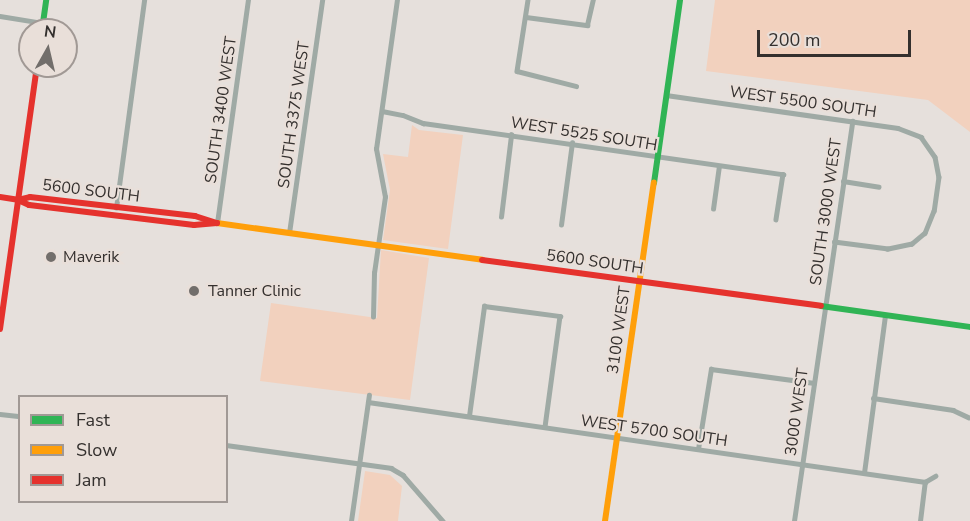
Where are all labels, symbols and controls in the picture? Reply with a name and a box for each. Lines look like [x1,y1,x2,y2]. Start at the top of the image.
north arrow [18,18,78,78]
scale bar [760,18,914,56]
text: N [43,20,58,44]
text: 200 m [768,28,820,52]
street label: SOUTH 3400 WEST [201,35,241,185]
street label: SOUTH 3375 WEST [274,40,314,190]
street label: WEST 5500 SOUTH [728,82,878,122]
street label: WEST 5525 SOUTH [509,113,659,155]
street label: SOUTH 3000 WEST [806,137,846,287]
street label: 5600 SOUTH [41,175,141,207]
street label: 5600 SOUTH [545,246,645,278]
place label: Maverik [63,247,119,267]
marker: Maverik [44,250,58,264]
place label: Tanner Clinic [208,281,301,301]
marker: Tanner Clinic [185,282,203,300]
street label: 3100 WEST [603,285,635,375]
street label: 3000 WEST [781,367,813,457]
legend [18,395,228,503]
text: Fast [76,408,110,432]
street label: WEST 5700 SOUTH [579,411,729,451]
text: Slow [76,438,117,462]
text: Jam [76,468,107,492]

